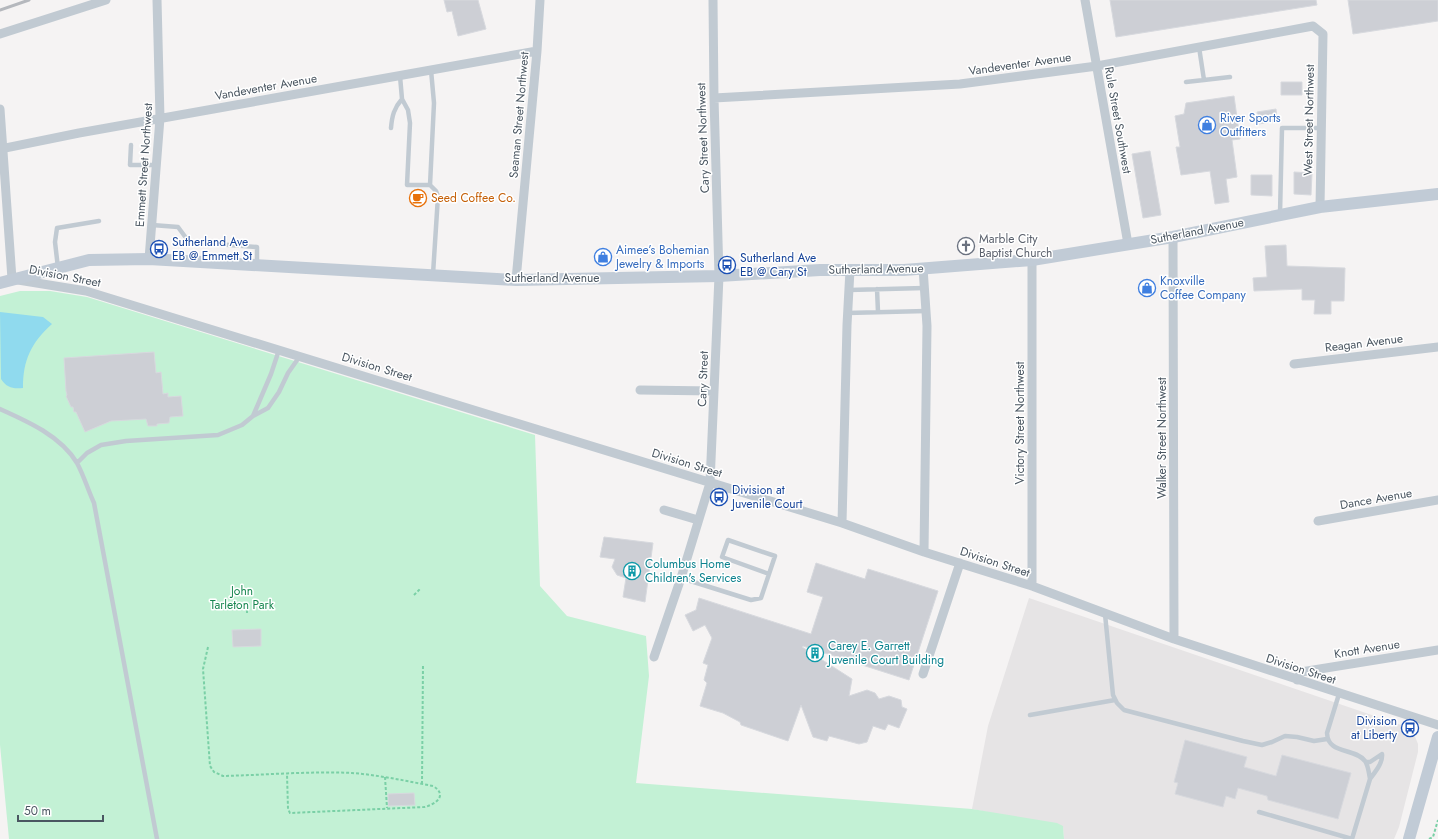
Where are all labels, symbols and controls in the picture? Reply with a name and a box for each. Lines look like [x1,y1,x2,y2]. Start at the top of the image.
street label: Vandeventer Avenue [968,48,1072,80]
street label: Seaman Street Northwest [505,51,533,179]
street label: West Street Northwest [1299,64,1319,176]
street label: Rule Street Southwest [1100,65,1136,175]
street label: Vandeventer Avenue [214,69,318,105]
street label: Cary Street Northwest [692,82,714,194]
street label: Emmett Street Northwest [131,102,157,228]
place label: River Sports Outfitters [1220,109,1281,141]
shop icon: River Sports Outfitters [1197,115,1217,135]
cafe icon: Seed Coffee Co. [408,188,428,208]
place label: Seed Coffee Co. [431,189,516,207]
street label: Sutherland Avenue [1149,213,1245,249]
place label: Marble City Baptist Church [979,230,1052,262]
place label: Sutherland Ave EB @ Emmett St [172,233,252,265]
church icon: Marble City Baptist Church [956,236,976,256]
bus stop icon: Sutherland Ave EB @ Emmett St [149,239,169,259]
place label: Aimee’s Bohemian Jewelry & Imports [614,241,709,273]
shop icon: Aimee’s Bohemian Jewelry & Imports [593,247,613,267]
place label: Sutherland Ave EB @ Cary St [740,249,816,281]
bus stop icon: Sutherland Ave EB @ Cary St [717,255,737,275]
street label: Sutherland Avenue [828,259,924,279]
street label: Division Street [28,260,103,292]
street label: Sutherland Avenue [504,269,600,287]
place label: Knoxville Coffee Company [1160,272,1247,304]
shop icon: Knoxville Coffee Company [1137,278,1157,298]
street label: Reagan Avenue [1324,329,1404,357]
street label: Division Street [340,348,415,386]
street label: Cary Street [693,351,713,407]
street label: Victory Street Northwest [1011,362,1029,484]
street label: Walker Street Northwest [1153,377,1171,499]
street label: Division Street [650,444,725,482]
place label: Division at Juvenile Court [730,481,803,513]
street label: Dance Avenue [1338,484,1414,514]
bus stop icon: Division at Juvenile Court [709,487,729,507]
street label: Division Street [958,542,1032,582]
place label: Columbus Home Children's Services [645,555,742,587]
building icon: Columbus Home Children's Services [622,561,642,581]
park label: John Tarleton Park [210,582,275,614]
street label: Knott Avenue [1333,635,1401,663]
place label: Carey E. Garrett Juvenile Court Building [826,637,944,669]
building icon: Carey E. Garrett Juvenile Court Building [805,643,825,663]
street label: Division Street [1264,649,1338,689]
place label: Division at Liberty [1351,712,1398,744]
bus stop icon: Division at Liberty [1400,718,1420,738]
scale bar [18,797,103,823]
text: 50 m [24,802,51,820]

